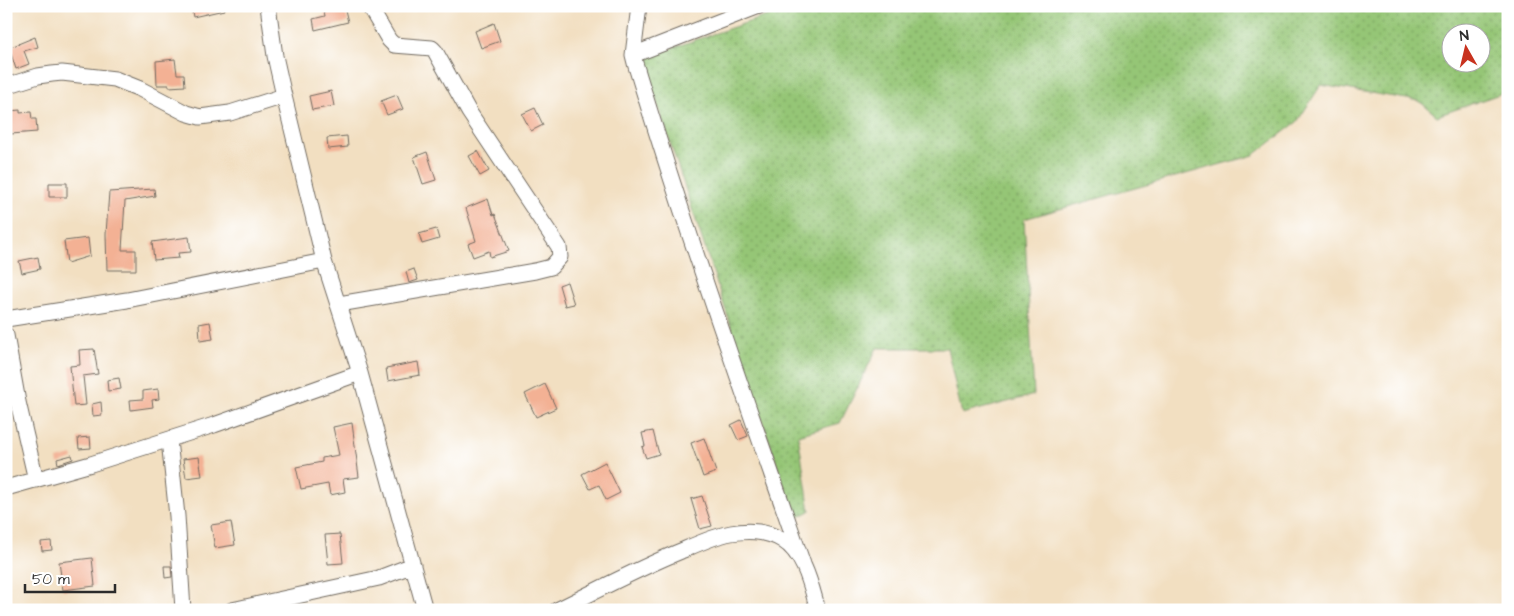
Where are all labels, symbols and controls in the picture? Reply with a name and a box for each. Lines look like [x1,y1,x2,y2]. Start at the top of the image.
north arrow [1442,22,1492,72]
text: N [1459,26,1470,47]
scale bar [25,561,115,593]
text: 50 m [32,569,70,590]

